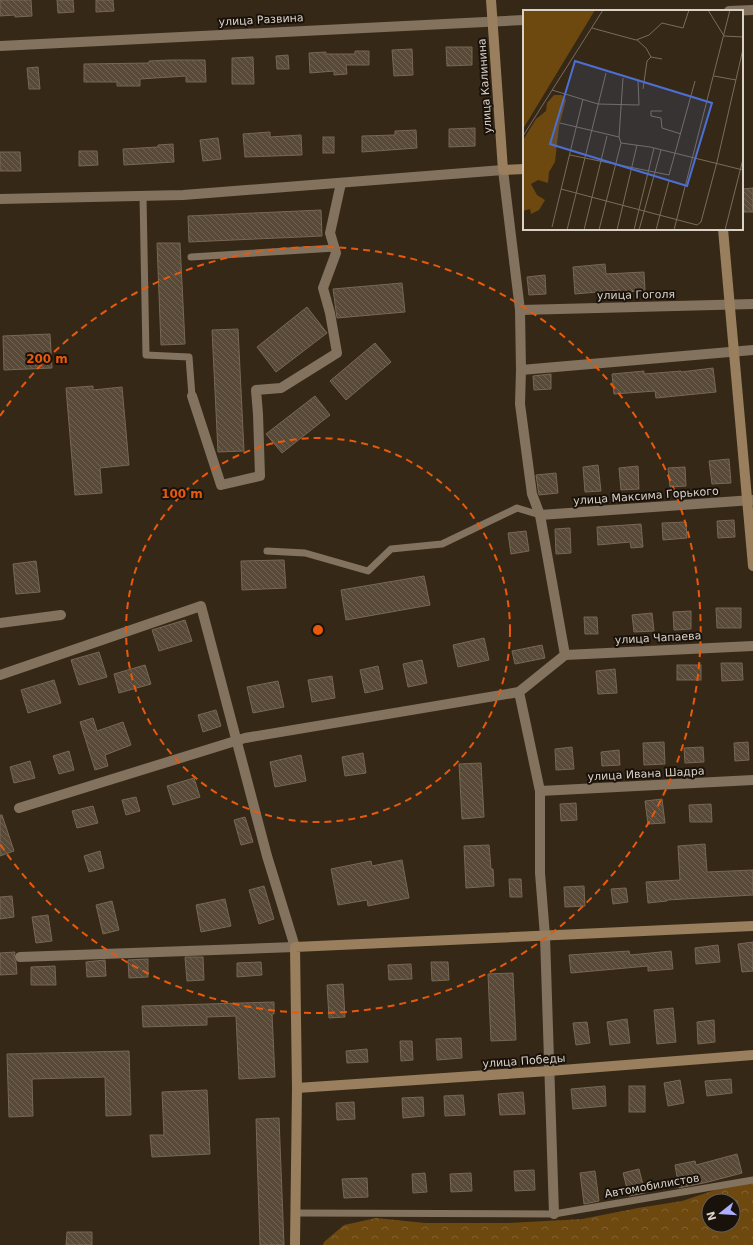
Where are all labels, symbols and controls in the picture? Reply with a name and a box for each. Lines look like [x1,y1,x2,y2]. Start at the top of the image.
inset map [523,10,743,230]
street label: улица Развина [218,11,304,29]
street label: улица Калинина [475,38,495,134]
street label: улица Гоголя [597,288,675,302]
text: 200 m [26,352,68,366]
street label: улица Максима Горького [573,484,719,508]
text: 100 m [161,487,203,501]
centre of rings [311,623,325,637]
street label: улица Чапаева [614,629,702,647]
street label: улица Ивана Шадра [587,764,705,784]
street label: улица Победы [482,1052,566,1070]
street label: Автомобилистов [604,1171,700,1201]
north arrow [701,1193,741,1233]
text: N [704,1209,719,1222]

